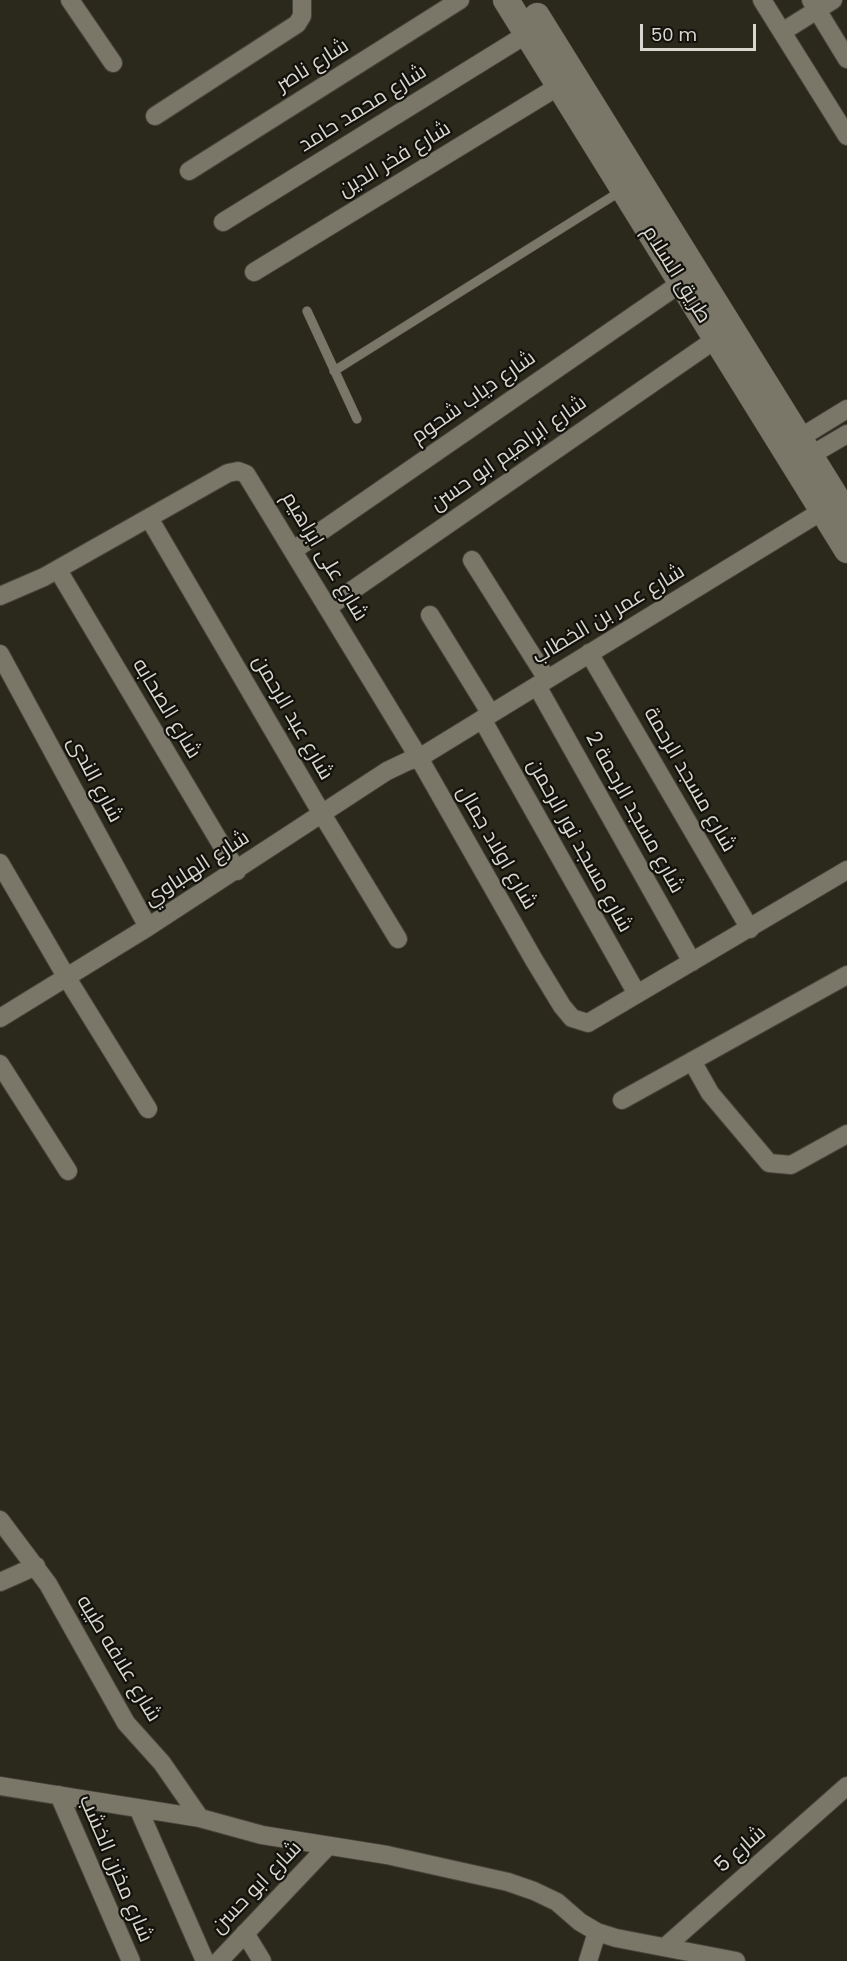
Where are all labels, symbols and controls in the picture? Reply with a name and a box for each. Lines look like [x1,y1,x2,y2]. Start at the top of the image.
scale bar [643,12,758,50]
text: 50 m [651,22,697,47]
street label: شارع ناصر [272,34,354,98]
street label: شارع محمد حامد [294,60,432,158]
street label: شارع فخر الدين [334,117,456,203]
street label: طريق السلام [636,222,716,328]
street label: شارع دياب شحوم [407,346,541,450]
street label: شارع ابراهيم ابو حسن [426,391,592,517]
street label: شارع على ابراهيم [276,488,372,626]
street label: شارع عمر بن الخطاب [528,560,690,670]
street label: شارع عبد الرحمن [246,651,338,785]
street label: شارع الصحابه [126,654,206,764]
street label: شارع مسجد الرحمة [637,703,741,857]
street label: شارع مسجد الرحمة 2 [579,728,689,898]
street label: شارع الندى [61,733,127,827]
street label: شارع مسجد نور الرحمن [521,755,637,937]
street label: شارع اولاد جمال [450,782,542,914]
street label: شارع الهلباوي [140,826,254,912]
street label: شارع علافه طيبه [70,1591,166,1727]
street label: شارع مخزن الخشب [73,1792,157,1946]
street label: شارع 5 [710,1821,772,1879]
street label: شارع ابو حسن [206,1836,308,1940]

